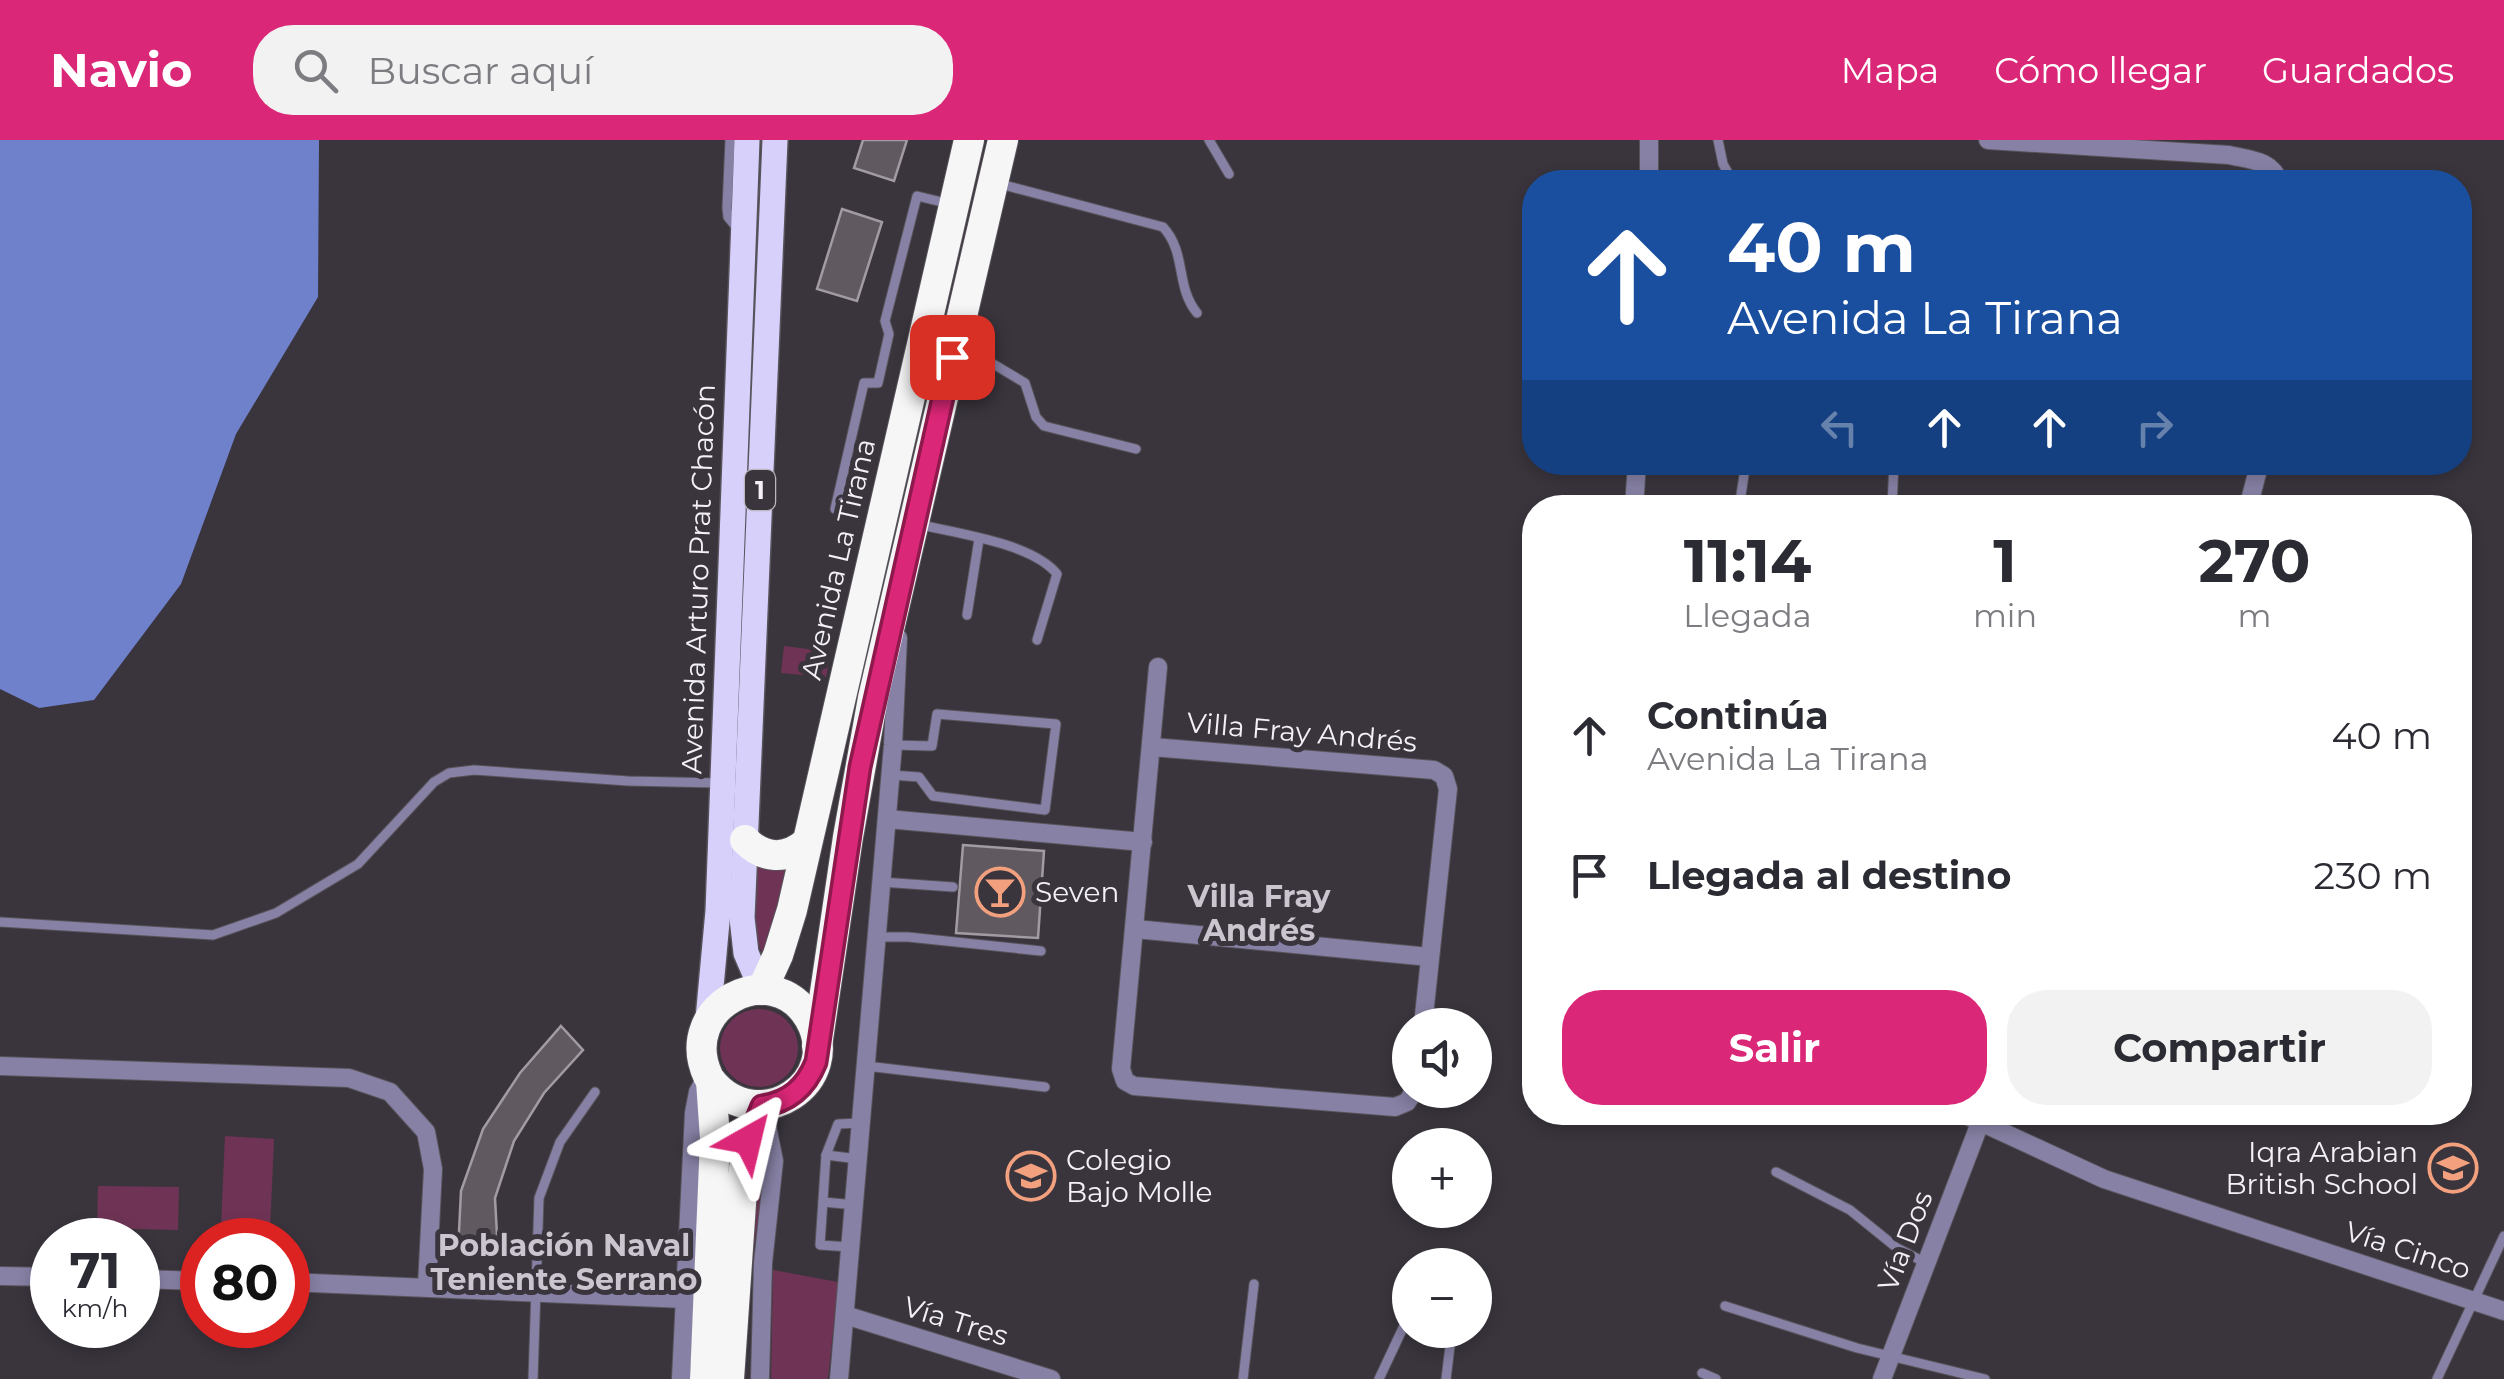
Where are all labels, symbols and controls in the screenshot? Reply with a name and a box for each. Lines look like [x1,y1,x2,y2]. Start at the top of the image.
search box [253,25,953,115]
text: Navio [50,41,193,99]
icon: search [288,43,343,98]
text: Buscar aquí [368,47,593,94]
text: Mapa [1841,49,1939,92]
text: Cómo llegar [1994,49,2207,92]
text: Guardados [2262,49,2454,92]
text: 40 m [1727,204,1916,290]
icon: ahead [1562,210,1692,340]
text: Avenida La Tirana [1727,290,2123,345]
pin [910,315,995,400]
icon: arrive [925,330,980,385]
street label: Avenida Arturo Prat Chacón [674,383,722,775]
icon: left [1812,400,1867,455]
icon: ahead [1917,400,1972,455]
icon: ahead [2022,400,2077,455]
icon: right [2127,400,2182,455]
street label: Avenida La Tirana [794,435,882,683]
road number: 1 [745,470,775,510]
text: 11:14 [1684,524,1811,597]
text: 1 [1993,524,2017,597]
text: 270 [2198,524,2311,597]
text: Llegada [1683,596,1812,635]
text: min [1973,596,2037,635]
text: m [2238,596,2272,635]
text: Continúa [1647,692,1829,739]
street label: Villa Fray Andrés [1185,705,1419,759]
icon: ahead [1562,708,1617,763]
text: 40 m [2331,712,2432,759]
text: Avenida La Tirana [1647,739,1929,778]
icon: arrive [1562,848,1617,903]
text: Llegada al destino [1647,852,2011,899]
text: 230 m [2314,852,2432,899]
bar icon: Seven [974,866,1026,918]
place label: Seven [1035,875,1119,909]
district label: Villa Fray Andrés [1186,878,1332,949]
button: Salir [1562,990,1987,1105]
button: Compartir [2007,990,2432,1105]
map controls [1392,1008,1492,1348]
button: sound [1392,1008,1492,1108]
position arrow [696,1088,800,1192]
button: + [1392,1128,1492,1228]
place label: Iqra Arabian British School [2225,1135,2418,1201]
school or university icon: Iqra Arabian British School [2427,1142,2479,1194]
place label: Colegio Bajo Molle [1066,1143,1212,1209]
school or university icon: Colegio Bajo Molle [1005,1150,1057,1202]
street label: Vía Dos [1870,1186,1940,1296]
street label: Vía Cinco [2341,1214,2475,1286]
speed limit sign: 80 [180,1218,310,1348]
district label: Población Naval Teniente Serrano [431,1227,697,1298]
text: 71 [69,1240,121,1301]
button: − [1392,1248,1492,1348]
street label: Vía Tres [900,1289,1012,1353]
text: km/h [62,1293,128,1323]

